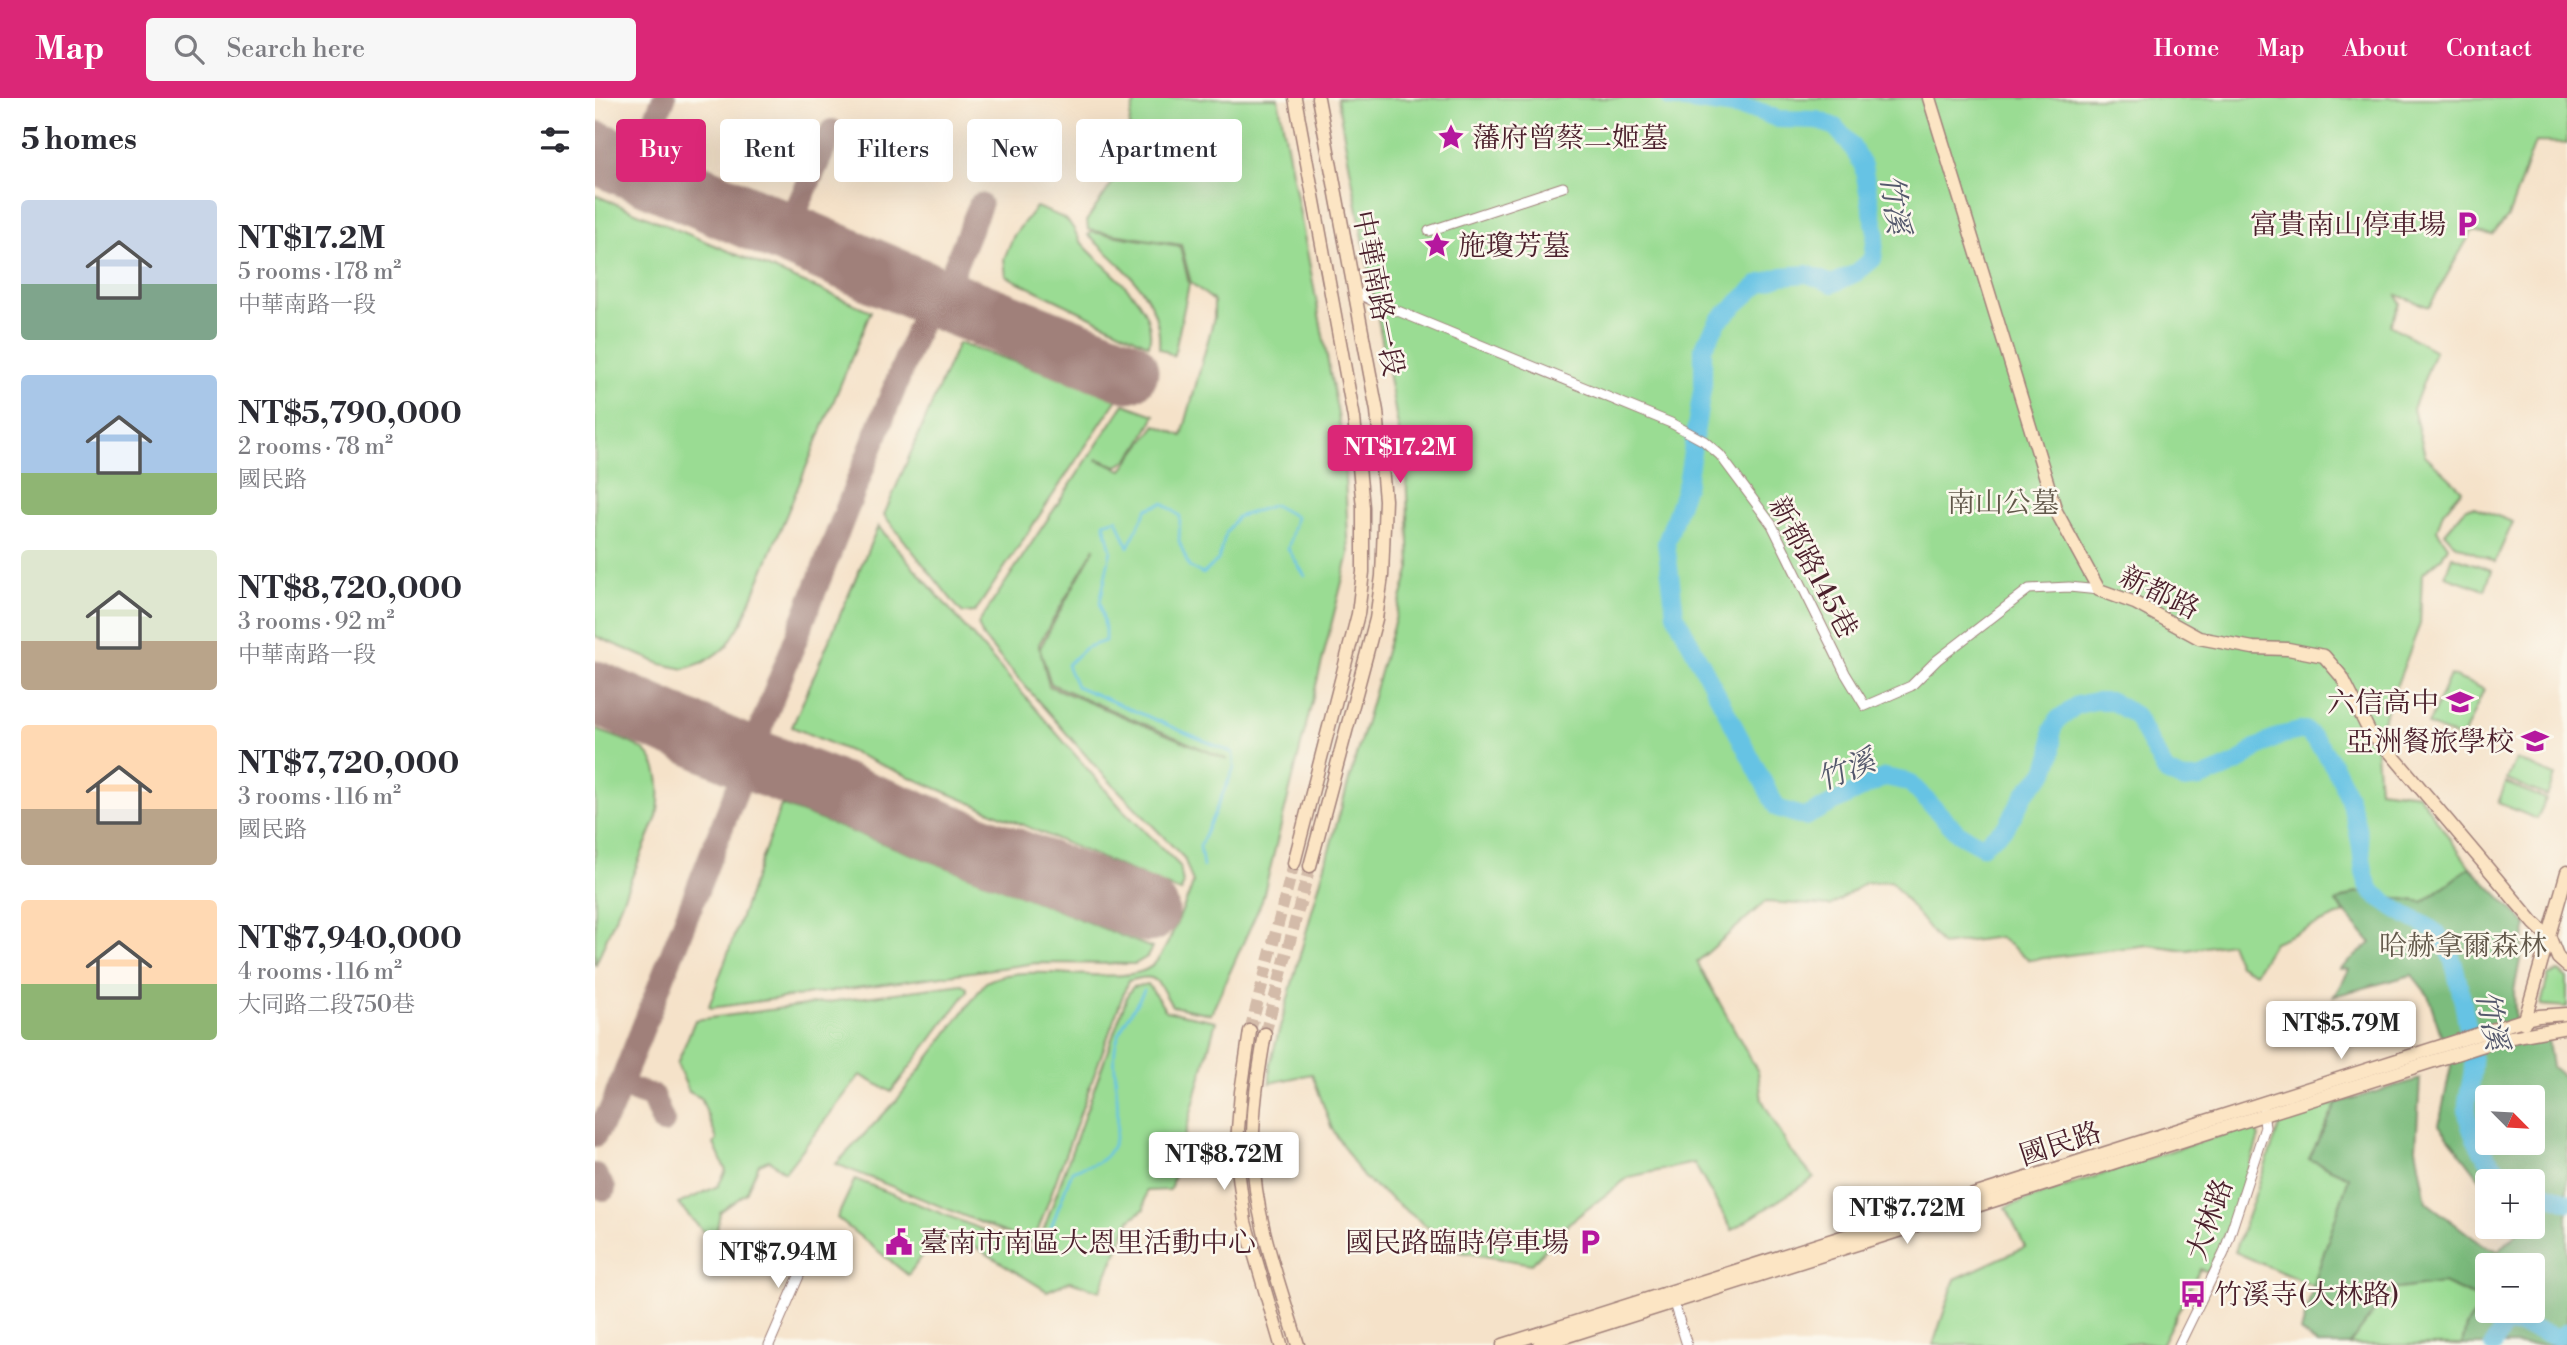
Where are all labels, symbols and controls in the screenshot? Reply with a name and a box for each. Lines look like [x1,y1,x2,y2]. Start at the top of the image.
search box [146,18,636,81]
text: Map [35,29,104,70]
icon: search [170,30,208,68]
text: Search here [226,33,365,65]
text: Home [2154,34,2219,64]
text: Map [2257,34,2305,64]
text: About [2343,34,2408,64]
text: Contact [2446,34,2532,64]
chip: Buy [616,119,706,182]
chip: Rent [720,119,820,182]
chip: Filters [834,119,953,182]
chip: New [967,119,1062,182]
chip: Apartment [1076,119,1242,182]
text: 5 homes [21,121,137,159]
icon: filters [536,121,574,159]
place label: 藩府曾蔡二姬墓 [1472,121,1668,156]
place icon: 藩府曾蔡二姬墓 [1436,122,1466,152]
water label: 竹溪 [1871,172,1917,239]
street label: 中華南路一段 [1344,207,1411,379]
place label: 富貴南山停車場 [2250,208,2446,243]
parking icon: 富貴南山停車場 [2452,209,2482,239]
text: NT$17.2M [238,220,385,258]
icon: home [77,228,161,312]
place label: 施瓊芳墓 [1458,229,1570,264]
place icon: 施瓊芳墓 [1422,230,1452,260]
text: 5 rooms · 178 m² [238,258,401,286]
text: 中華南路一段 [238,291,376,319]
text: NT$5,790,000 [238,395,462,433]
icon: home [77,403,161,487]
pin: NT$17.2M [1328,426,1472,485]
text: 2 rooms · 78 m² [238,433,393,461]
text: NT$17.2M [1344,434,1456,462]
text: 國民路 [238,466,307,494]
park label: 南山公墓 [1947,486,2059,521]
street label: 新都路145巷 [1761,491,1865,644]
street label: 新都路 [2114,559,2205,627]
text: NT$8,720,000 [238,570,462,608]
icon: home [77,578,161,662]
text: 3 rooms · 92 m² [238,608,394,636]
text: 中華南路一段 [238,641,376,669]
place label: 六信高中 [2327,686,2439,721]
school or university icon: 六信高中 [2445,687,2475,717]
place label: 亞洲餐旅學校 [2346,725,2514,760]
school or university icon: 亞洲餐旅學校 [2520,726,2550,756]
water label: 竹溪 [1811,741,1884,800]
text: NT$7,720,000 [238,745,459,783]
icon: home [77,753,161,837]
text: 3 rooms · 116 m² [238,783,401,811]
text: 國民路 [238,816,307,844]
text: NT$7,940,000 [238,920,462,958]
icon: home [77,928,161,1012]
park label: 哈赫拿爾森林 [2379,929,2547,964]
text: 4 rooms · 116 m² [238,958,402,986]
water label: 竹溪 [2467,987,2516,1056]
text: 大同路二段750巷 [238,991,415,1019]
pin: NT$5.79M [2269,1002,2413,1061]
text: NT$5.79M [2282,1010,2400,1038]
north arrow [2475,1085,2545,1155]
map controls [2475,1085,2545,1323]
street label: 國民路 [2015,1115,2106,1174]
pin: NT$8.72M [1152,1132,1296,1192]
text: NT$8.72M [1165,1141,1283,1169]
button: + [2475,1169,2545,1239]
street label: 大林路 [2180,1174,2241,1265]
pin: NT$7.72M [1835,1186,1979,1246]
text: NT$7.72M [1849,1195,1965,1223]
place label: 臺南市南區大恩里活動中心 [920,1226,1256,1261]
place label: 國民路臨時停車場 [1345,1226,1569,1261]
public building icon: 臺南市南區大恩里活動中心 [884,1227,914,1257]
parking icon: 國民路臨時停車場 [1575,1227,1605,1257]
pin: NT$7.94M [706,1230,850,1290]
text: NT$7.94M [719,1239,837,1267]
button: − [2475,1253,2545,1323]
place label: 竹溪寺(大林路) [2214,1278,2399,1313]
bus stop icon: 竹溪寺(大林路) [2178,1279,2208,1309]

